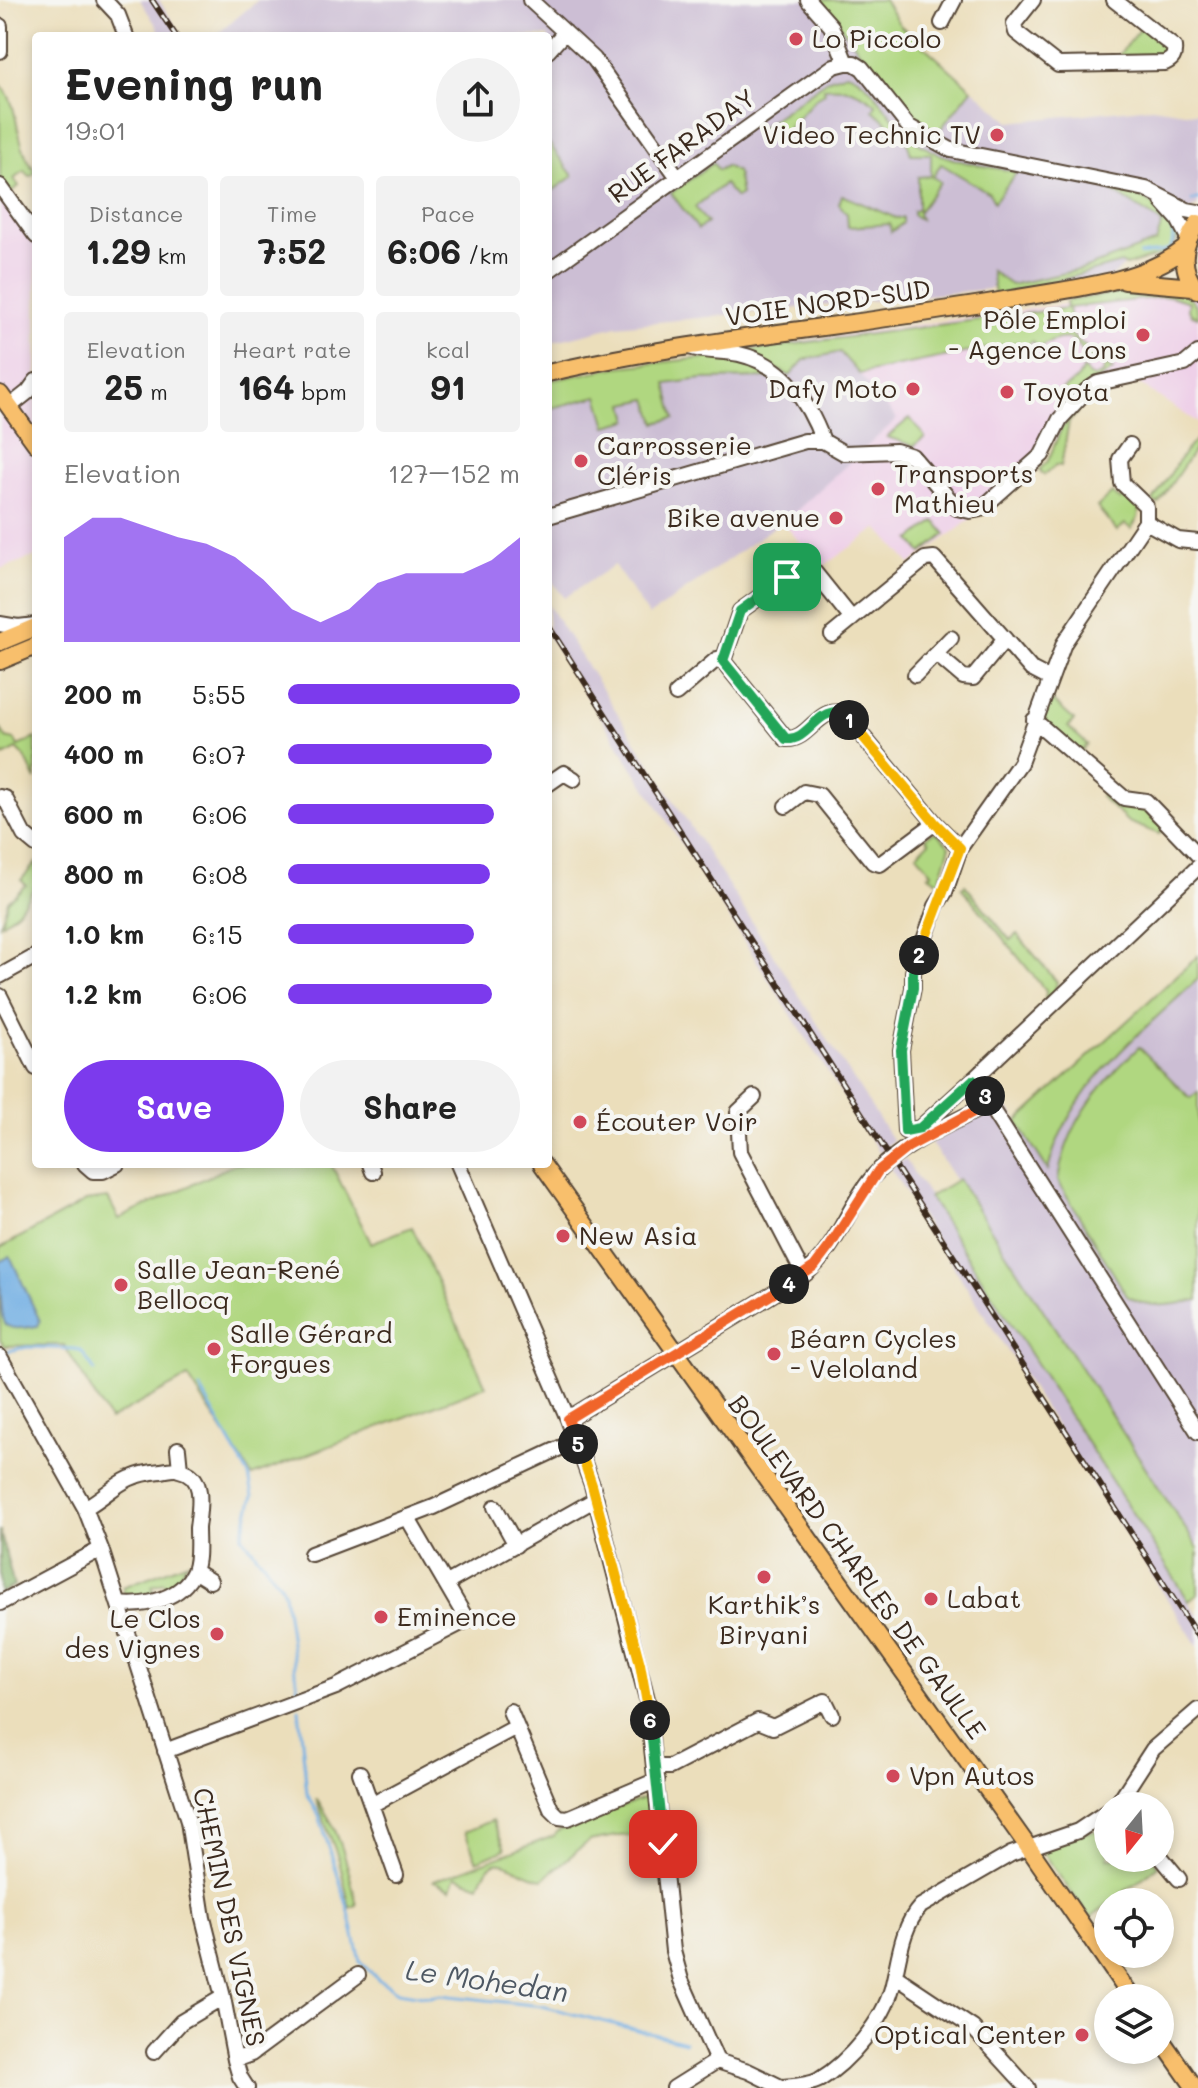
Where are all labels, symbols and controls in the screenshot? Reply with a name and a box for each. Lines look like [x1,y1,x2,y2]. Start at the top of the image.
place label: Lo Piccolo [812,21,941,55]
marker: Lo Piccolo [787,30,805,48]
text: Evening run [64,54,323,111]
button: share [436,58,520,142]
street label: RUE FARADAY [601,80,762,210]
text: 19:01 [64,113,127,147]
place label: Video Technic TV [762,117,981,151]
marker: Video Technic TV [988,126,1006,144]
text: Distance [89,199,183,228]
text: Time [267,199,317,228]
text: Pace [421,199,475,228]
text: 1.29 [85,228,150,273]
text: 7:52 [258,228,326,273]
text: 6:06 [387,228,461,273]
text: km [150,241,187,270]
text: /km [461,241,509,270]
street label: VOIE NORD-SUD [723,271,933,333]
place label: Pôle Emploi - Agence Lons [948,302,1127,366]
marker: Pôle Emploi - Agence Lons [1134,326,1152,344]
text: Elevation [87,335,185,364]
text: Heart rate [233,335,351,364]
text: kcal [426,335,470,364]
text: 25 [104,364,143,409]
text: 164 [237,364,295,409]
text: 91 [430,364,466,409]
place label: Dafy Moto [768,371,897,405]
place label: Toyota [1023,374,1110,408]
text: m [143,377,168,406]
text: bpm [295,377,347,406]
marker: Dafy Moto [904,380,922,398]
marker: Toyota [998,383,1016,401]
place label: Carrosserie Cléris [597,428,752,492]
marker: Carrosserie Cléris [572,452,590,470]
text: Elevation [64,456,181,490]
text: 127–152 m [388,456,520,490]
place label: Transports Mathieu [894,456,1033,520]
marker: Transports Mathieu [869,480,887,498]
place label: Bike avenue [667,500,820,534]
marker: Bike avenue [827,509,845,527]
pin [753,543,821,611]
icon: arrive [765,555,809,599]
text: 200 m [64,677,142,711]
text: 5:55 [192,677,246,711]
pin: 1 [829,700,869,740]
text: 1 [844,705,854,734]
text: 400 m [64,737,144,771]
text: 6:07 [192,737,246,771]
text: 600 m [64,797,143,831]
text: 6:06 [192,797,248,831]
text: 800 m [64,857,144,891]
text: 6:08 [192,857,248,891]
text: 1.0 km [64,917,144,951]
text: 6:15 [192,917,243,951]
pin: 2 [899,935,939,975]
text: 2 [913,940,925,969]
text: 1.2 km [64,977,142,1011]
text: 6:06 [192,977,248,1011]
button: Save [64,1060,284,1152]
button: Share [300,1060,520,1152]
pin: 3 [965,1076,1005,1116]
text: 3 [978,1081,992,1110]
place label: Écouter Voir [596,1104,758,1138]
marker: Écouter Voir [571,1113,589,1131]
place label: New Asia [579,1218,698,1252]
marker: New Asia [554,1227,572,1245]
place label: Salle Jean-René Bellocq [137,1252,341,1316]
pin: 4 [769,1264,809,1304]
text: 4 [782,1269,796,1298]
marker: Salle Jean-René Bellocq [112,1276,130,1294]
place label: Salle Gérard Forgues [230,1316,392,1380]
place label: Béarn Cycles - Veloland [790,1321,957,1385]
marker: Salle Gérard Forgues [205,1340,223,1358]
marker: Béarn Cycles - Veloland [765,1345,783,1363]
street label: BOULEVARD CHARLES DE GAULLE [721,1388,994,1745]
pin: 5 [558,1424,598,1464]
text: 5 [572,1429,584,1458]
marker: Karthik’s Biryani [755,1568,773,1586]
place label: Labat [947,1581,1021,1615]
place label: Karthik’s Biryani [708,1587,820,1651]
marker: Labat [922,1590,940,1608]
place label: Eminence [397,1599,517,1633]
place label: Le Clos des Vignes [65,1601,201,1665]
marker: Eminence [372,1608,390,1626]
marker: Le Clos des Vignes [208,1625,226,1643]
pin: 6 [630,1700,670,1740]
text: 6 [643,1705,657,1734]
place label: Vpn Autos [909,1758,1035,1792]
marker: Vpn Autos [884,1767,902,1785]
street label: CHEMIN DES VIGNES [186,1784,274,2049]
north arrow [1094,1792,1174,1872]
map controls [1094,1792,1174,2064]
pin [629,1810,697,1878]
icon: check [641,1822,685,1866]
button: locate [1094,1888,1174,1968]
water label: Le Mohedan [404,1951,571,2009]
button: layers [1094,1984,1174,2064]
place label: Optical Center [874,2017,1066,2051]
marker: Optical Center [1073,2026,1091,2044]

